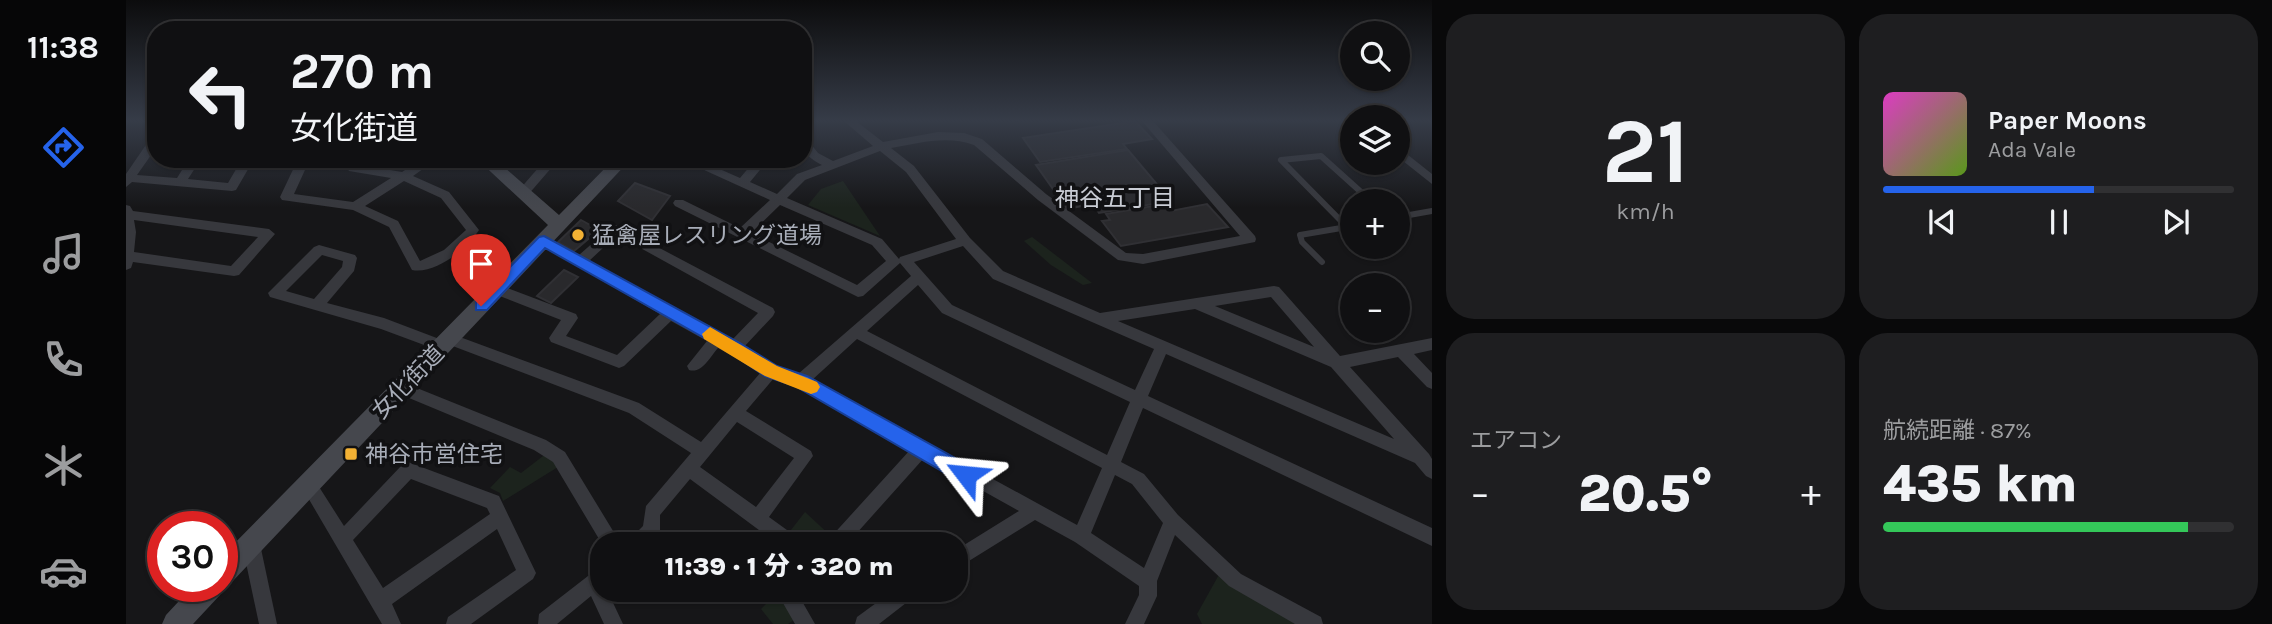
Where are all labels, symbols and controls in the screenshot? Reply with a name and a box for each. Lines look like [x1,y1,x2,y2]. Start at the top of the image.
map controls [1340,21,1410,343]
button: search [1340,21,1410,91]
text: 11:38 [27,29,99,66]
text: 270 m [290,43,434,100]
icon: left [175,49,266,140]
text: 21 [1602,99,1689,205]
button: layers [1340,105,1410,175]
text: Paper Moons [1988,105,2147,136]
text: 女化街道 [290,110,418,147]
icon: directions [39,123,88,172]
text: Ada Vale [1988,136,2076,163]
district label: 神谷五丁目 [1055,184,1175,212]
button: + [1340,189,1410,259]
text: km/h [1616,198,1675,225]
icon: previous [1923,203,1961,241]
icon: pause [2040,203,2078,241]
icon: next [2157,203,2195,241]
place label: 猛禽屋レスリング道場 [592,222,822,249]
marker: 猛禽屋レスリング道場 [570,227,586,243]
icon: music [39,229,88,278]
pin [451,234,511,306]
icon: arrive [462,245,500,283]
button: − [1340,273,1410,343]
icon: phone [39,335,88,384]
street label: 女化街道 [366,340,450,424]
text: 航続距離 · 87% [1883,417,2032,444]
text: エアコン [1470,427,1562,454]
position arrow [929,438,1003,512]
icon: climate [39,441,88,490]
place label: 神谷市営住宅 [365,441,503,468]
marker: 神谷市営住宅 [343,446,359,462]
text: 435 km [1883,453,2078,514]
text: 20.5° [1578,463,1713,524]
text: − [1470,471,1490,516]
text: + [1801,471,1821,516]
speed limit sign: 30 [147,511,238,602]
icon: car [39,547,88,596]
text: 11:39 · 1 分 · 320 m [665,551,893,582]

